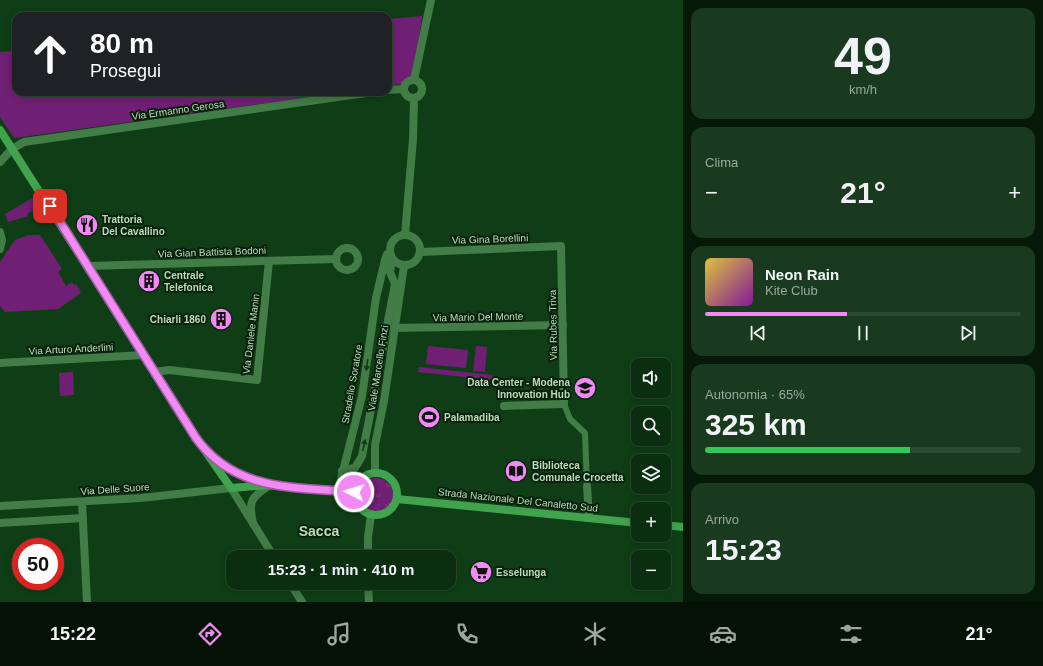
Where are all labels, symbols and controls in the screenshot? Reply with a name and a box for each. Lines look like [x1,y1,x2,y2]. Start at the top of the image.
text: 49 [834,27,892,85]
icon: ahead [24,28,76,80]
text: 80 m [90,28,154,59]
text: Prosegui [90,61,161,81]
text: km/h [849,82,877,97]
street label: Via Ermanno Gerosa [131,98,225,122]
text: Clima [705,155,738,170]
text: 21° [840,176,886,209]
text: − [705,180,718,205]
text: + [1008,180,1021,205]
pin [33,189,67,223]
icon: arrive [39,195,61,217]
restaurant icon: Trattoria Del Cavallino [74,212,100,238]
place label: Trattoria Del Cavallino [102,214,165,237]
street label: Via Gina Borellini [452,232,528,246]
street label: Via Gian Battista Bodoni [158,245,266,259]
text: Neon Rain [765,266,839,283]
building icon: Centrale Telefonica [136,268,162,294]
place label: Centrale Telefonica [164,270,213,293]
text: Kite Club [765,283,818,298]
street label: Via Rubes Triva [547,289,559,360]
street label: Via Daniele Manin [241,293,261,375]
building icon: Chiarli 1860 [208,306,234,332]
street label: Via Mario Del Monte [433,311,524,323]
place label: Chiarli 1860 [150,314,206,325]
icon: previous [747,322,769,344]
icon: pause [852,322,874,344]
icon: next [957,322,979,344]
street label: Viale Marcello Finzi [366,324,390,412]
street label: Via Arturo Anderlini [28,341,114,357]
street label: Stradello Soratore [340,343,364,425]
map controls [631,358,671,590]
button: sound [631,358,671,398]
one-way arrow [364,359,370,371]
school or university icon: Data Center - Modena Innovation Hub [572,375,598,401]
place label: Data Center - Modena Innovation Hub [467,377,570,400]
text: Autonomia · 65% [705,387,805,402]
sports icon: Palamadiba [416,404,442,430]
button: search [631,406,671,446]
text: 325 km [705,408,807,441]
place label: Palamadiba [444,412,500,423]
one-way arrow [361,439,367,451]
button: layers [631,454,671,494]
library icon: Biblioteca Comunale Crocetta [503,458,529,484]
place label: Biblioteca Comunale Crocetta [532,460,624,483]
position arrow [333,471,375,513]
street label: Via Delle Suore [80,481,150,497]
street label: Strada Nazionale Del Canaletto Sud [438,486,598,514]
button: + [631,502,671,542]
text: Arrivo [705,512,739,527]
district label: Sacca [299,523,339,539]
text: 15:23 [705,533,782,566]
speed limit sign: 50 [12,538,64,590]
button: − [631,550,671,590]
supermarket icon: Esselunga [468,559,494,585]
text: 15:23 · 1 min · 410 m [268,561,414,578]
place label: Esselunga [496,567,546,578]
icon: directions [196,620,224,648]
icon: music [325,620,353,648]
icon: phone [453,620,481,648]
icon: climate [581,620,609,648]
icon: car [709,620,737,648]
icon: filters [837,620,865,648]
text: 15:22 [50,624,96,644]
text: 21° [966,624,993,644]

